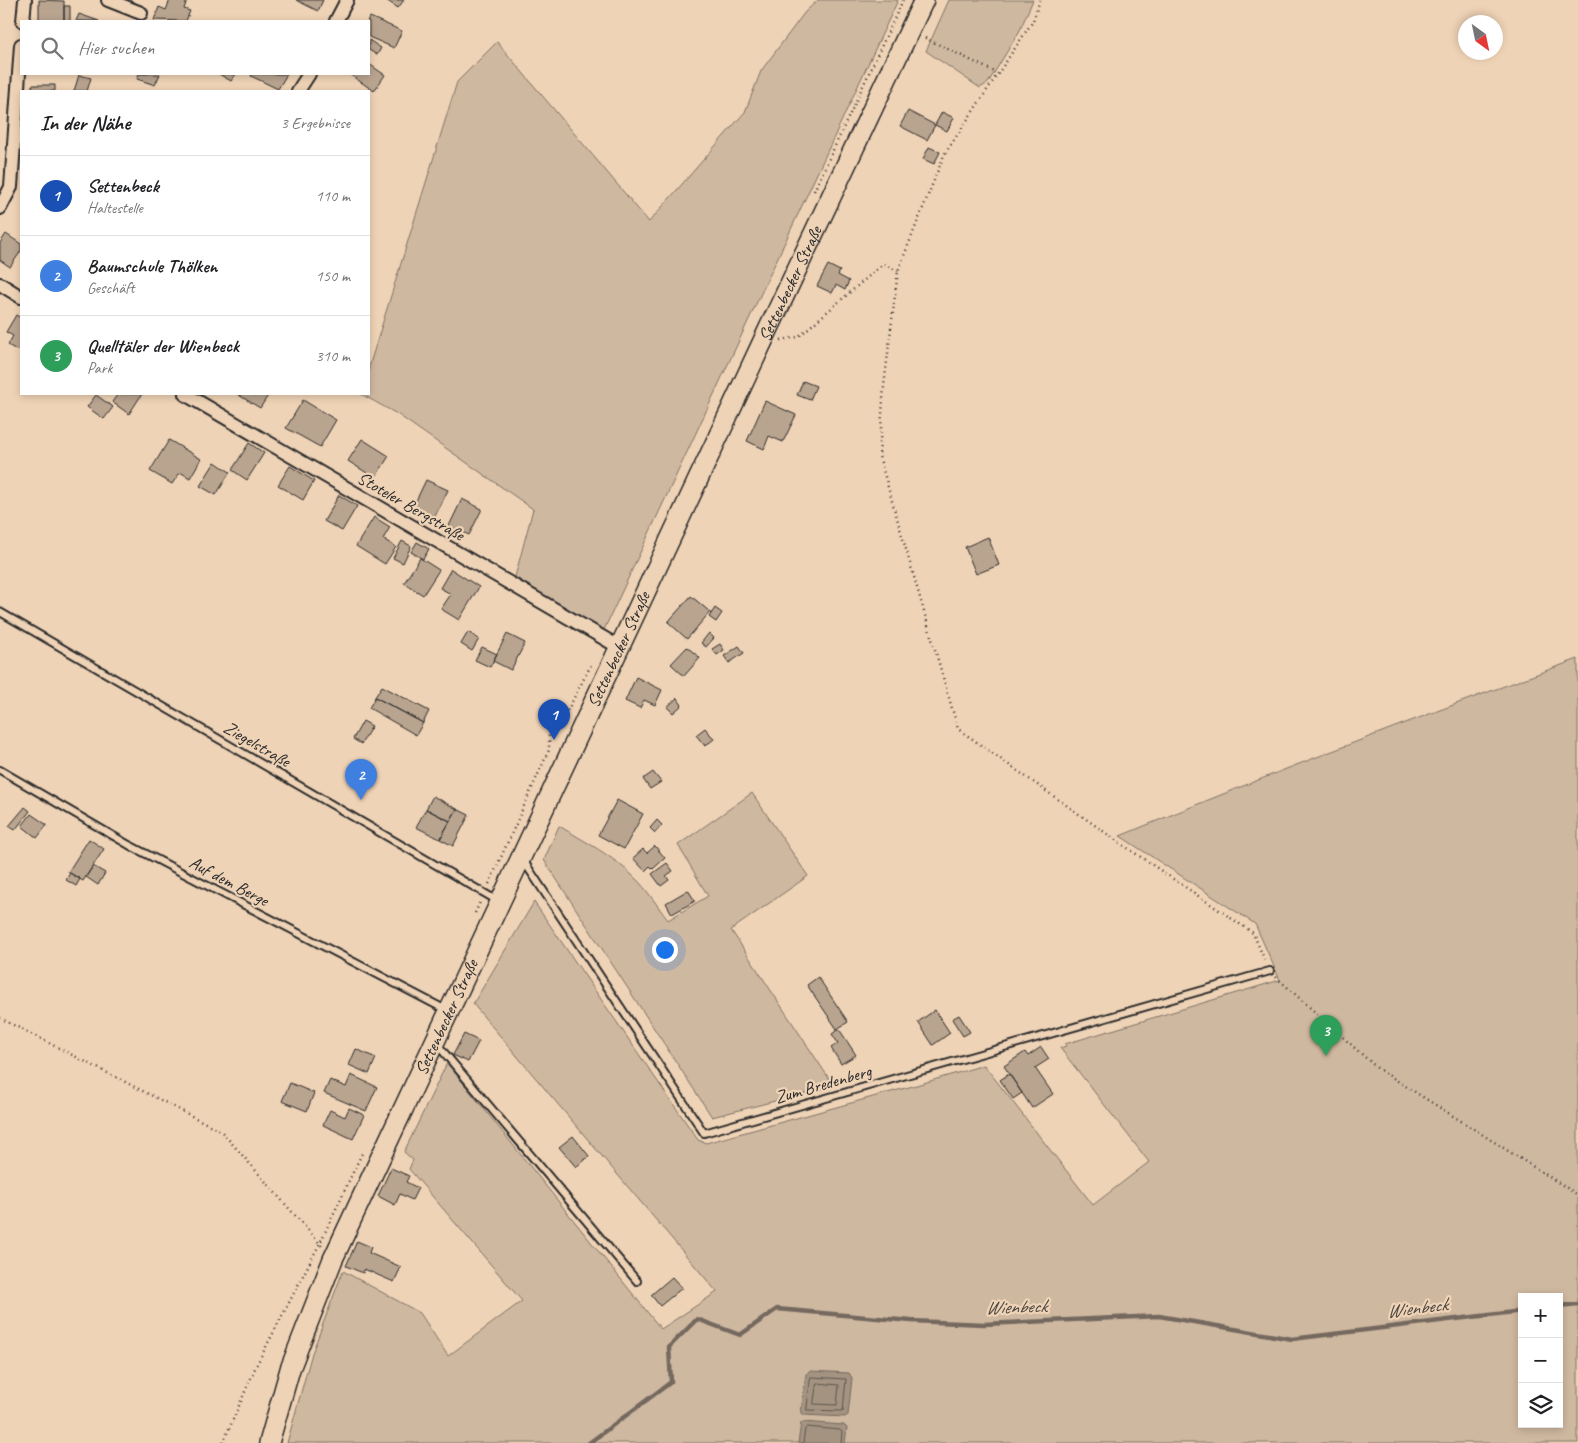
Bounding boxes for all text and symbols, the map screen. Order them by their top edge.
north arrow [1458,15,1503,60]
search box [20,20,370,75]
icon: search [38,34,66,62]
text: Hier suchen [78,36,154,60]
text: In der Nähe [40,110,130,136]
text: 3 Ergebnisse [281,113,350,133]
text: Settenbeck [87,174,159,198]
text: 1 [52,186,60,206]
text: 110 m [316,186,350,206]
text: Haltestelle [87,198,143,218]
street label: Settenbecker Straße [753,222,827,345]
text: Baumschule Thölken [87,254,217,278]
text: 2 [52,266,60,286]
text: 150 m [316,266,350,286]
text: Geschäft [87,278,135,298]
text: Quelltäler der Wienbeck [87,334,239,358]
text: 3 [52,346,60,366]
text: 310 m [316,346,350,366]
text: Park [87,358,112,378]
street label: Stoteler Bergstraße [354,467,469,546]
street label: Settenbecker Straße [582,587,655,711]
pin: 1 [538,699,570,740]
street label: Ziegelstraße [220,716,295,772]
pin: 2 [345,759,377,800]
street label: Auf dem Berge [186,851,273,912]
your location [652,937,678,963]
street label: Settenbecker Straße [410,955,483,1078]
pin: 3 [1310,1015,1342,1056]
street label: Zum Bredenberg [772,1059,875,1108]
water label: Wienbeck [1385,1292,1452,1324]
map controls [1518,1293,1563,1428]
button: + [1518,1293,1563,1338]
water label: Wienbeck [985,1294,1050,1320]
button: − [1518,1338,1563,1383]
button: layers [1518,1383,1563,1428]

